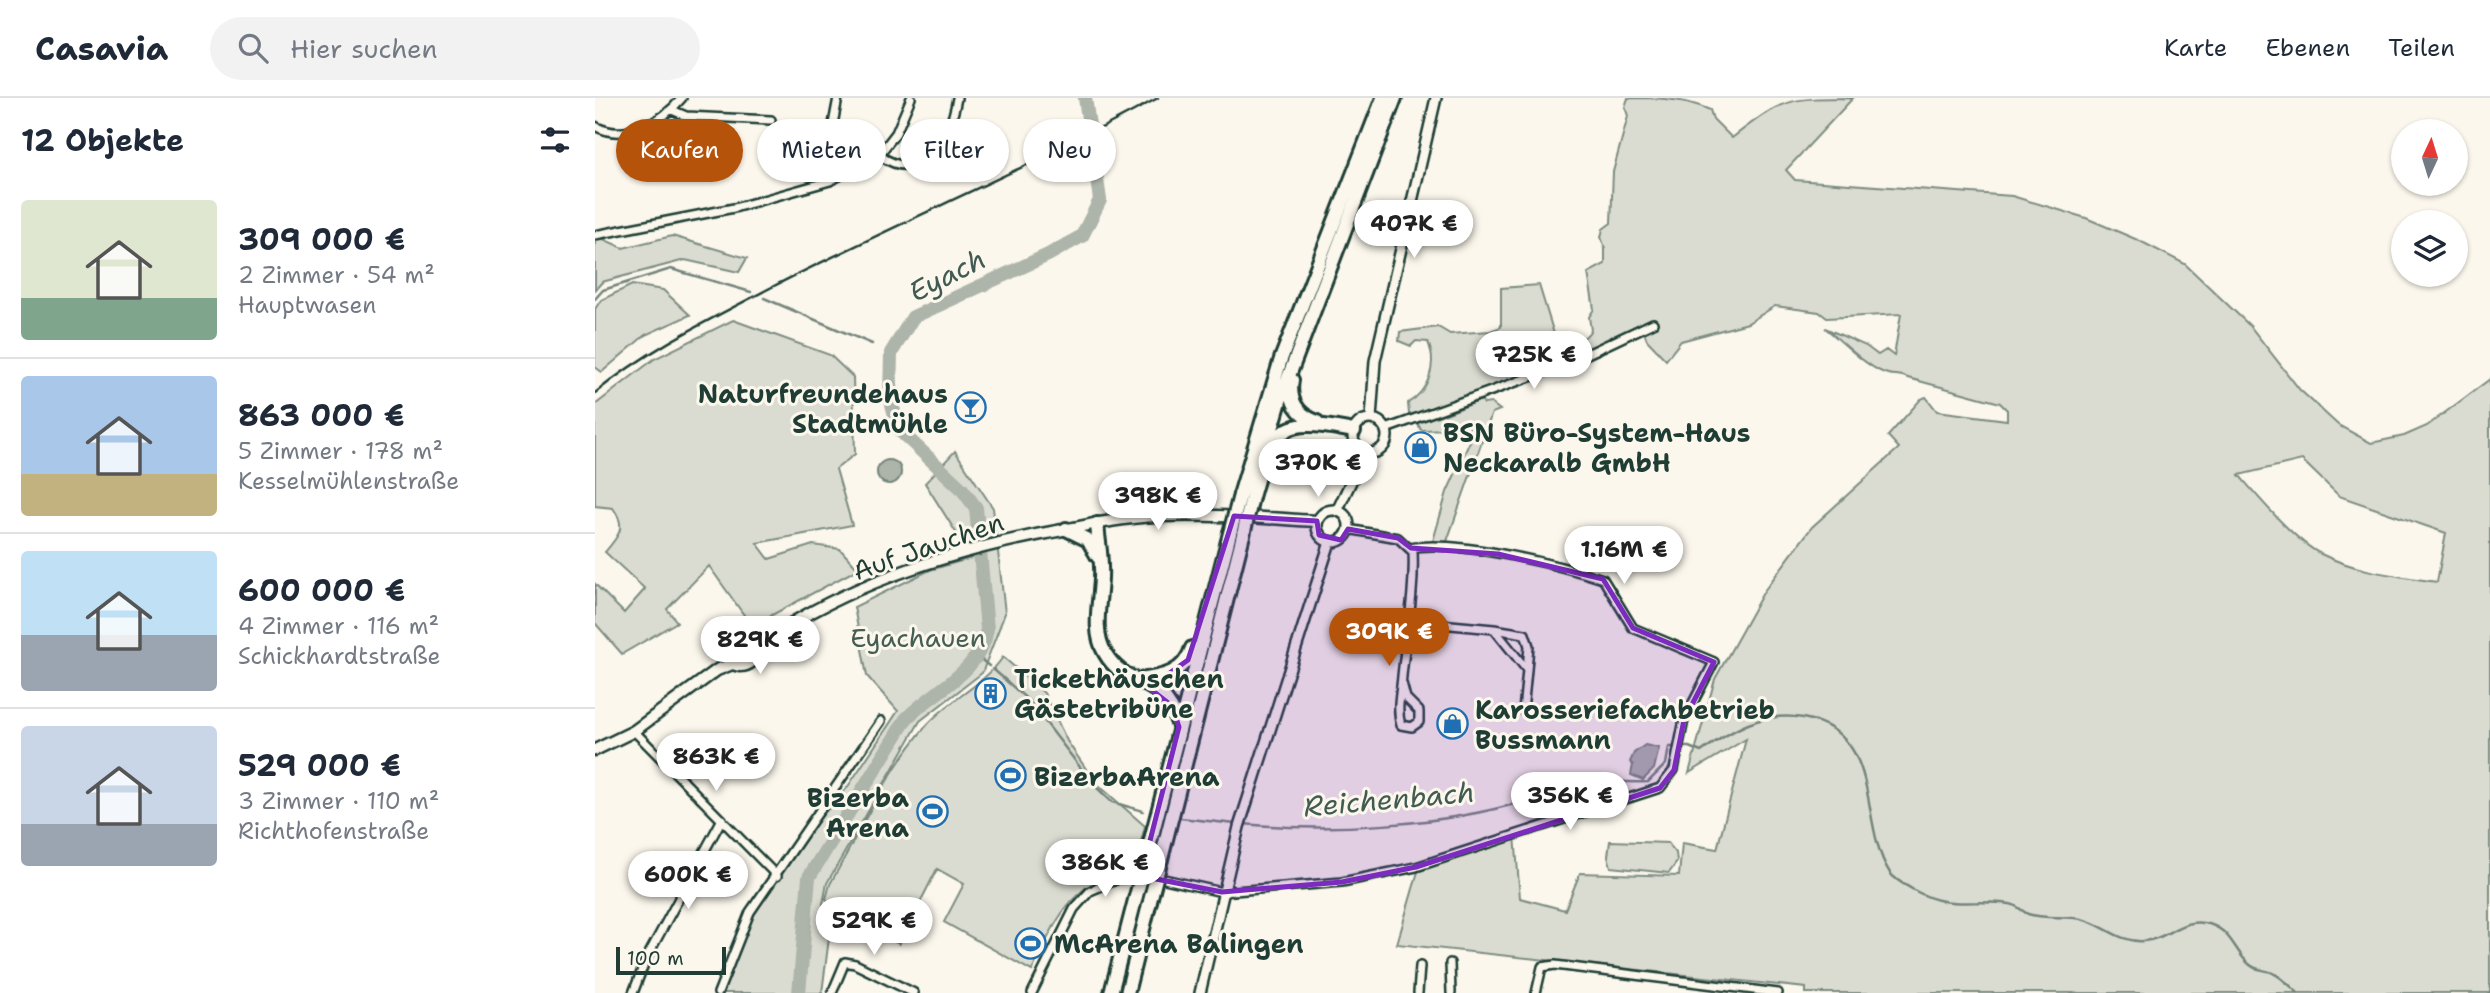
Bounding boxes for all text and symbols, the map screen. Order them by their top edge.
search box [210,17,700,80]
text: Casavia [35,26,168,71]
icon: search [234,29,272,67]
text: Hier suchen [290,31,437,66]
text: Karte [2164,32,2227,64]
text: Ebenen [2265,32,2350,64]
text: Teilen [2388,32,2455,64]
chip: Kaufen [616,119,743,182]
chip: Mieten [757,119,886,182]
chip: Filter [900,119,1009,182]
chip: Neu [1023,119,1116,182]
north arrow [2391,119,2467,196]
map controls [2391,119,2468,287]
text: 12 Objekte [21,120,184,161]
icon: filters [536,121,574,159]
pin: 407K € [1357,200,1471,260]
text: 407K € [1370,208,1458,238]
button: layers [2391,210,2468,287]
text: 309 000 € [238,219,405,260]
icon: home [77,228,161,312]
water label: Eyach [902,240,992,310]
text: 2 Zimmer · 54 m² [238,260,435,290]
text: Hauptwasen [238,290,376,320]
pin: 725K € [1477,331,1591,391]
text: 725K € [1492,339,1576,369]
place label: Naturfreundehaus Stadtmühle [698,376,948,441]
bar icon: Naturfreundehaus Stadtmühle [954,391,988,425]
text: 863 000 € [238,395,405,436]
icon: home [77,404,161,488]
place label: BSN Büro-System-Haus Neckaralb GmbH [1443,415,1751,480]
shop icon: BSN Büro-System-Haus Neckaralb GmbH [1403,430,1437,464]
text: 5 Zimmer · 178 m² [238,436,443,466]
pin: 370K € [1261,440,1375,499]
text: 370K € [1275,447,1361,477]
text: Kesselmühlenstraße [238,466,459,496]
pin: 398K € [1101,472,1215,532]
text: 398K € [1114,480,1202,510]
street label: Auf Jauchen [848,504,1008,588]
pin: 1.16M € [1559,526,1689,586]
text: 1.16M € [1580,534,1668,564]
text: 600 000 € [238,570,405,611]
icon: home [77,579,161,663]
pin: 309K € [1332,608,1446,668]
text: 4 Zimmer · 116 m² [238,611,439,641]
pin: 829K € [703,616,817,676]
text: 309K € [1345,616,1433,646]
park label: Eyachauen [850,620,986,655]
text: 829K € [717,624,803,654]
text: Schickhardtstraße [238,641,441,671]
place label: Tickethäuschen Gästetribüne [1014,661,1224,726]
building icon: Tickethäuschen Gästetribüne [974,676,1008,710]
place label: Karosseriefachbetrieb Bussmann [1475,692,1775,757]
shop icon: Karosseriefachbetrieb Bussmann [1435,707,1469,741]
pin: 863K € [659,734,773,793]
text: 863K € [672,741,760,771]
text: 529 000 € [238,745,401,786]
icon: home [77,754,161,838]
sports icon: BizerbaArena [994,759,1028,793]
place label: BizerbaArena [1034,759,1220,794]
pin: 356K € [1513,772,1627,832]
water label: Reichenbach [1302,773,1476,825]
place label: Bizerba Arena [807,780,909,845]
text: 356K € [1527,780,1613,810]
text: 3 Zimmer · 110 m² [238,786,439,816]
sports icon: Bizerba Arena [915,795,949,829]
text: Richthofenstraße [238,816,429,846]
pin: 386K € [1048,840,1162,899]
text: 386K € [1061,847,1149,877]
pin: 600K € [631,852,745,911]
text: 600K € [644,859,732,889]
pin: 529K € [817,898,931,957]
text: 529K € [832,905,916,935]
sports icon: McArena Balingen [1014,926,1048,960]
place label: McArena Balingen [1054,926,1304,961]
scale bar [616,944,726,976]
text: 100 m [627,946,684,971]

